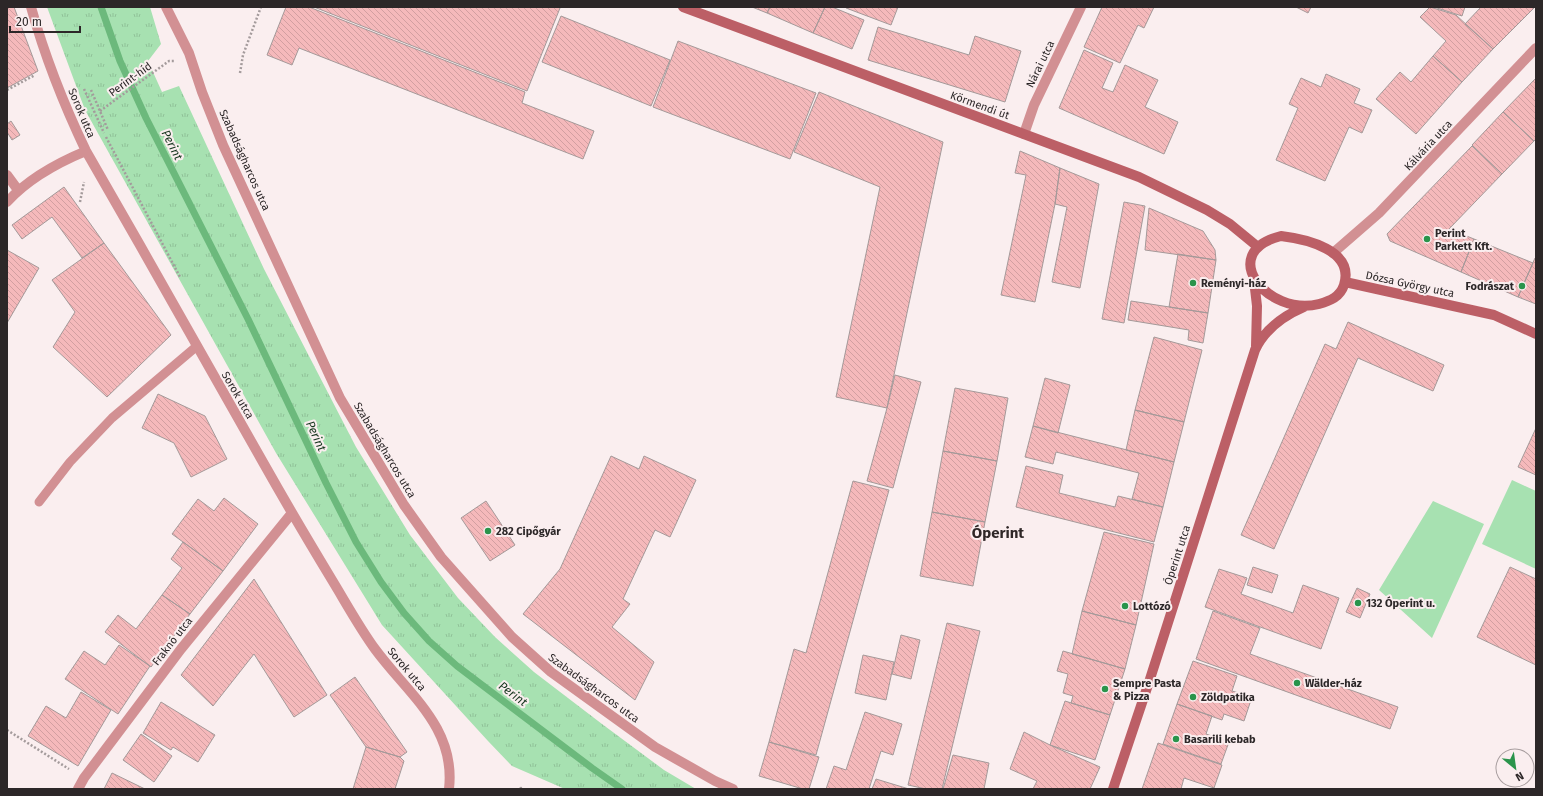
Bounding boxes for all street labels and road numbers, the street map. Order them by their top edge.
street label: Nárai utca [1023,39,1057,90]
street label: Perint-híd [106,59,154,99]
street label: Sorok utca [65,86,98,140]
street label: Körmendi út [949,89,1011,122]
street label: Szabadságharcos utca [216,108,273,213]
street label: Kálvária utca [1402,117,1455,173]
street label: Dózsa György utca [1364,269,1455,300]
street label: Sorok utca [219,369,256,421]
street label: Szabadságharcos utca [351,400,418,500]
street label: Óperint utca [1161,523,1193,587]
street label: Fraknó utca [150,615,195,668]
street label: Sorok utca [385,645,429,694]
street label: Szabadságharcos utca [546,651,642,726]

